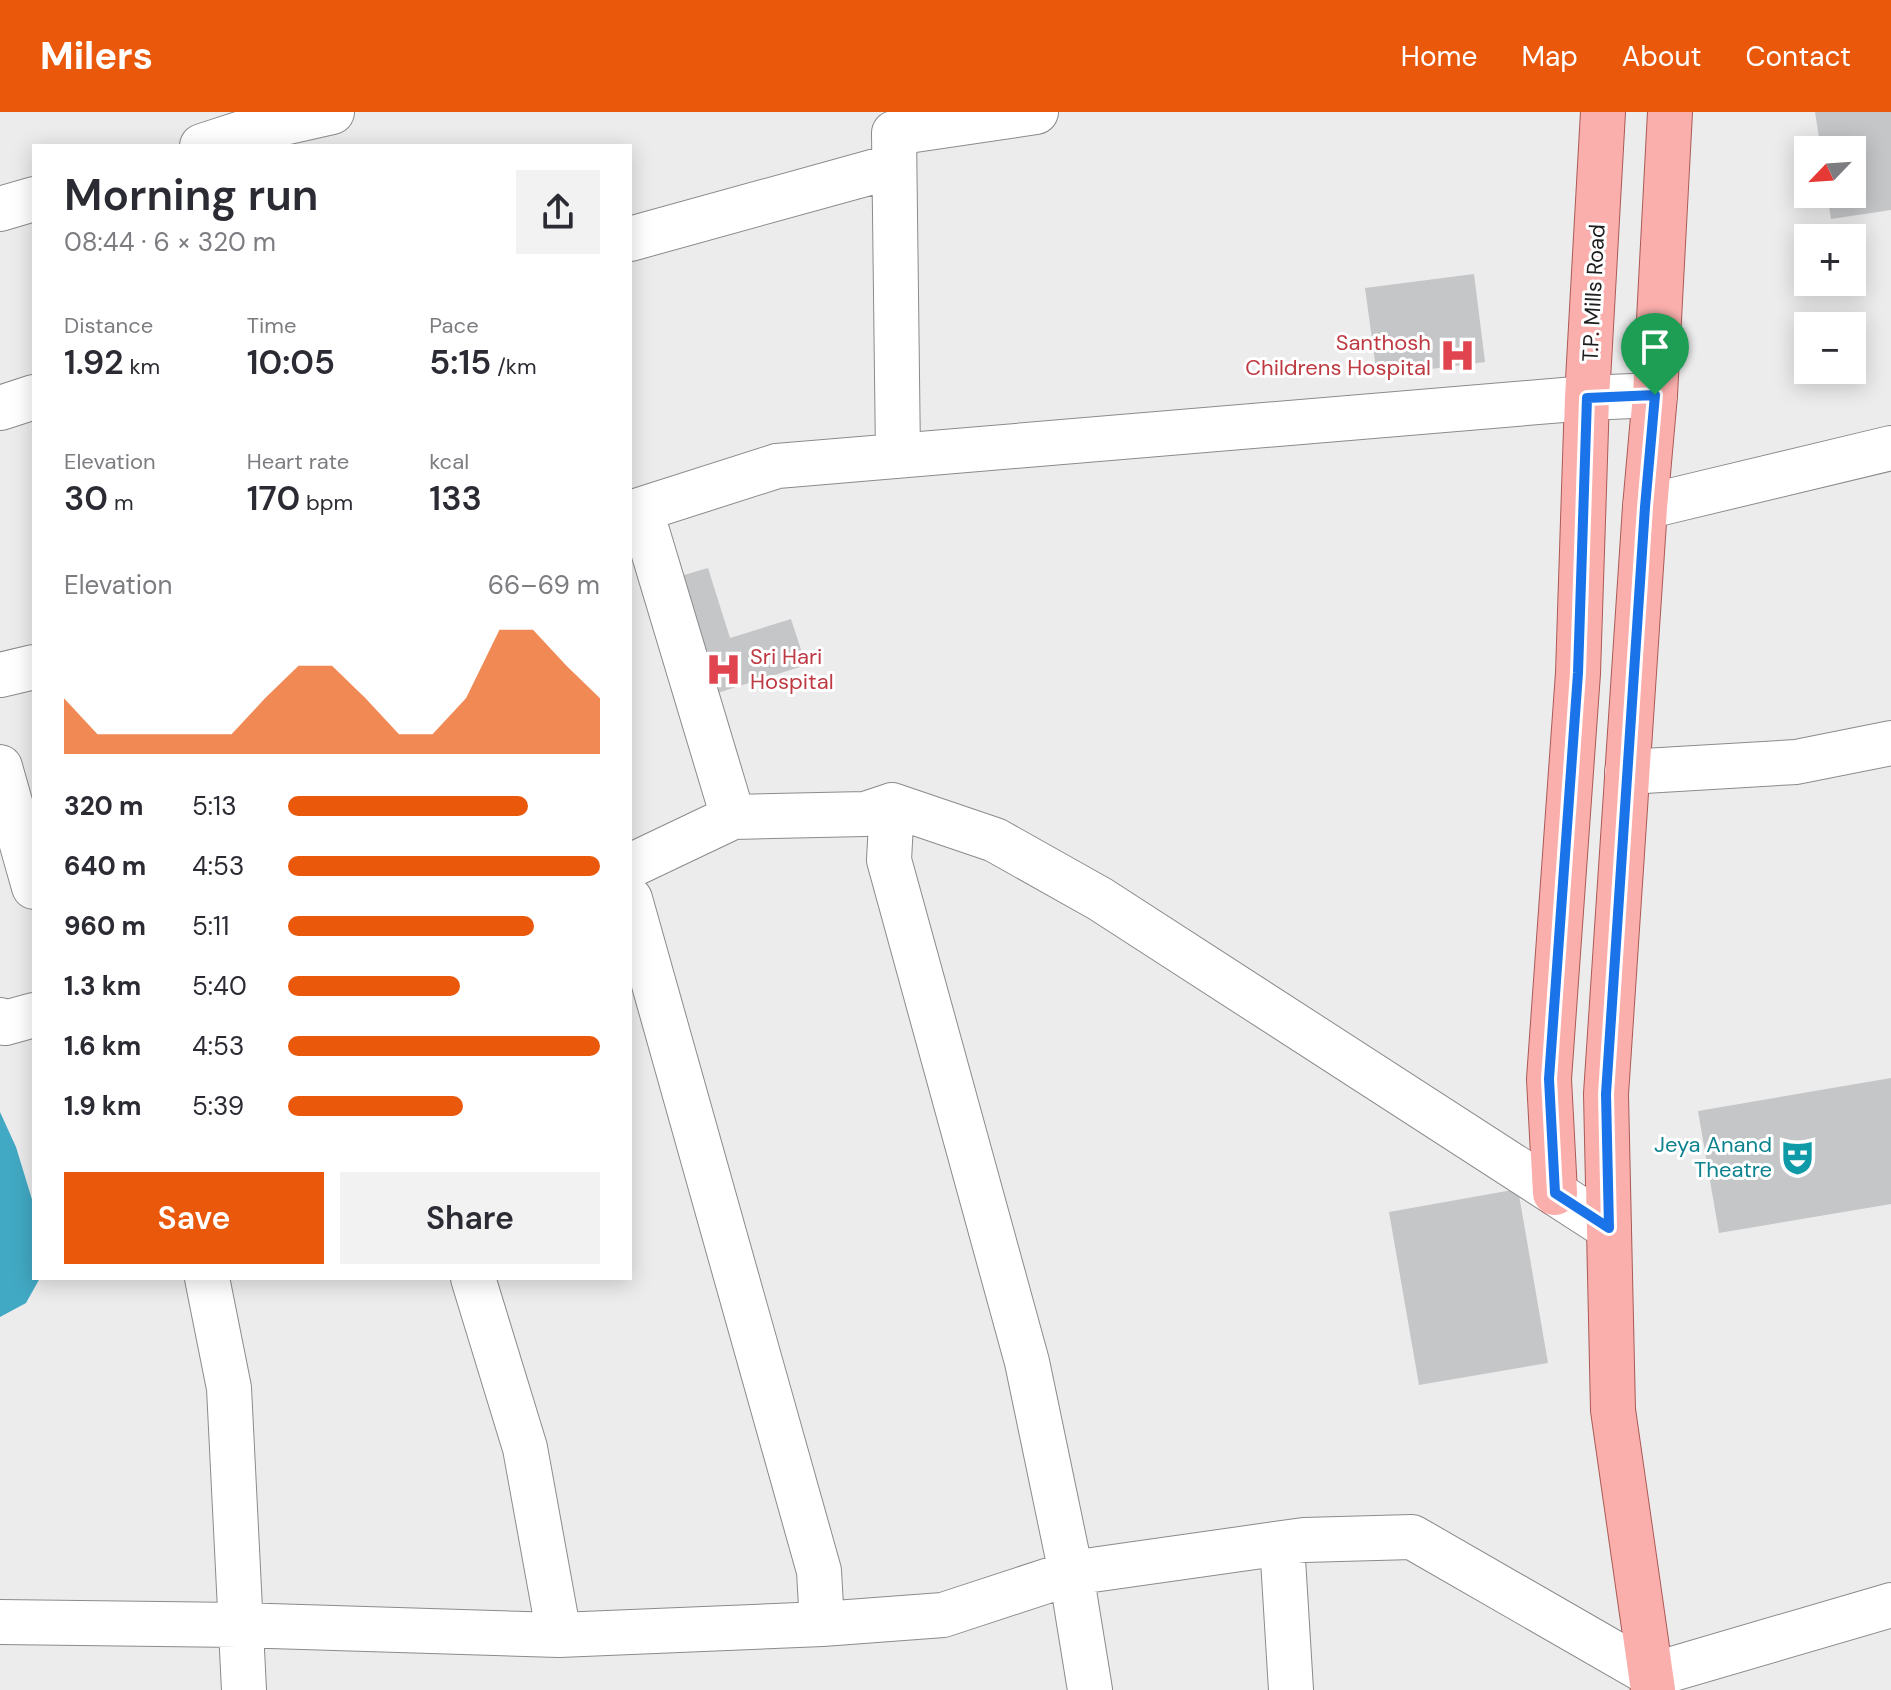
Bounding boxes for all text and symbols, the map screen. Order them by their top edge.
text: Milers [40,31,153,81]
text: Home [1401,38,1477,75]
text: Map [1521,38,1578,75]
text: About [1622,38,1701,75]
text: Contact [1745,38,1851,75]
north arrow [1794,136,1866,208]
map controls [1794,136,1866,384]
text: Morning run [64,166,318,224]
button: share [516,170,600,254]
street label: T.P. Mills Road [1575,223,1612,363]
button: + [1794,224,1866,296]
text: 08:44 · 6 × 320 m [64,225,276,259]
text: Distance [64,311,153,340]
text: Time [247,311,296,340]
text: Pace [429,311,479,340]
button: − [1794,312,1866,384]
pin [1621,313,1689,395]
icon: arrive [1633,325,1677,369]
place label: Santhosh Childrens Hospital [1245,328,1431,382]
hospital icon: Santhosh Childrens Hospital [1438,336,1476,374]
text: 1.92 [64,340,124,385]
text: 10:05 [247,340,335,385]
text: 5:15 [429,340,491,385]
text: km [124,352,160,381]
text: /km [491,352,536,381]
text: Elevation [64,447,156,476]
text: Heart rate [247,447,349,476]
text: kcal [429,447,469,476]
text: 30 [64,476,108,521]
text: 170 [247,476,300,521]
text: 133 [429,476,482,521]
text: m [108,488,134,517]
text: bpm [300,488,353,517]
text: Elevation [64,568,172,602]
text: 66–69 m [488,568,600,602]
place label: Sri Hari Hospital [750,642,834,696]
hospital icon: Sri Hari Hospital [705,650,743,688]
text: 320 m [64,789,143,823]
text: 5:13 [192,789,237,823]
text: 640 m [64,849,146,883]
text: 4:53 [192,849,244,883]
text: 960 m [64,909,146,943]
text: 5:11 [192,909,229,943]
text: 1.3 km [64,969,141,1003]
text: 5:40 [192,969,247,1003]
text: 1.6 km [64,1029,141,1063]
text: 4:53 [192,1029,244,1063]
text: 1.9 km [64,1089,141,1123]
text: 5:39 [192,1089,244,1123]
place label: Jeya Anand Theatre [1654,1130,1772,1184]
theatre icon: Jeya Anand Theatre [1779,1138,1817,1176]
button: Save [64,1172,324,1264]
button: Share [340,1172,600,1264]

